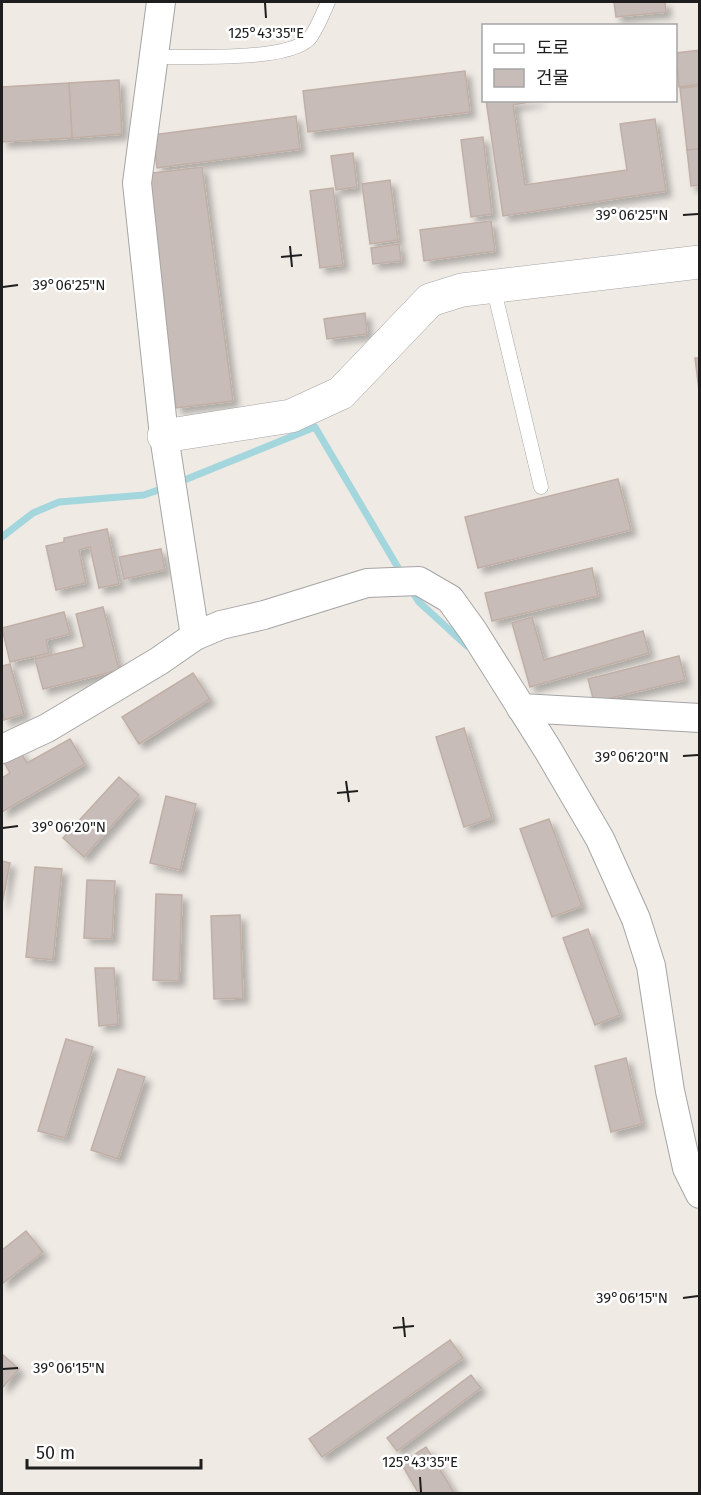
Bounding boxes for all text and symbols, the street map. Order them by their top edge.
text: 125°43'35"E [228,24,304,42]
legend [482,24,677,102]
text: 도로 [536,37,569,59]
text: 건물 [536,67,569,89]
text: 39°06'25"N [595,206,669,224]
text: 39°06'25"N [32,276,106,294]
text: 39°06'20"N [595,748,669,766]
text: 39°06'20"N [32,818,106,836]
text: 39°06'15"N [596,1289,668,1307]
text: 39°06'15"N [33,1359,105,1377]
scale bar [27,1432,201,1470]
text: 50 m [36,1442,75,1464]
text: 125°43'35"E [382,1453,458,1471]

